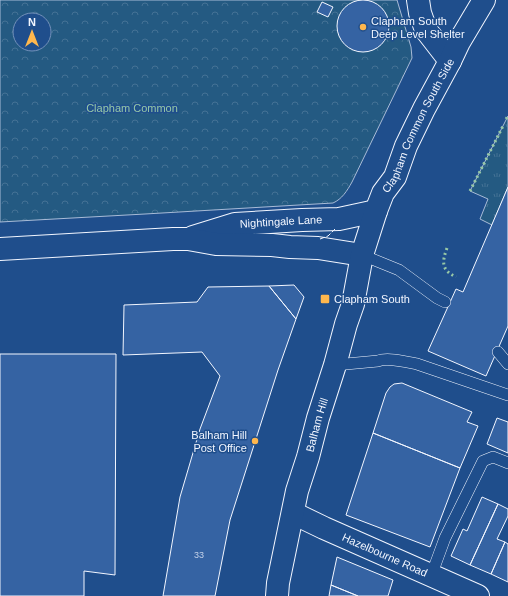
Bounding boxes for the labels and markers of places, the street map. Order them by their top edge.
place label: Clapham South Deep Level Shelter [371,15,465,40]
marker: Clapham South Deep Level Shelter [358,22,368,32]
marker: Clapham South [319,293,331,305]
place label: Clapham South [334,293,410,305]
place label: Balham Hill Post Office [191,429,247,454]
marker: Balham Hill Post Office [250,436,260,446]

